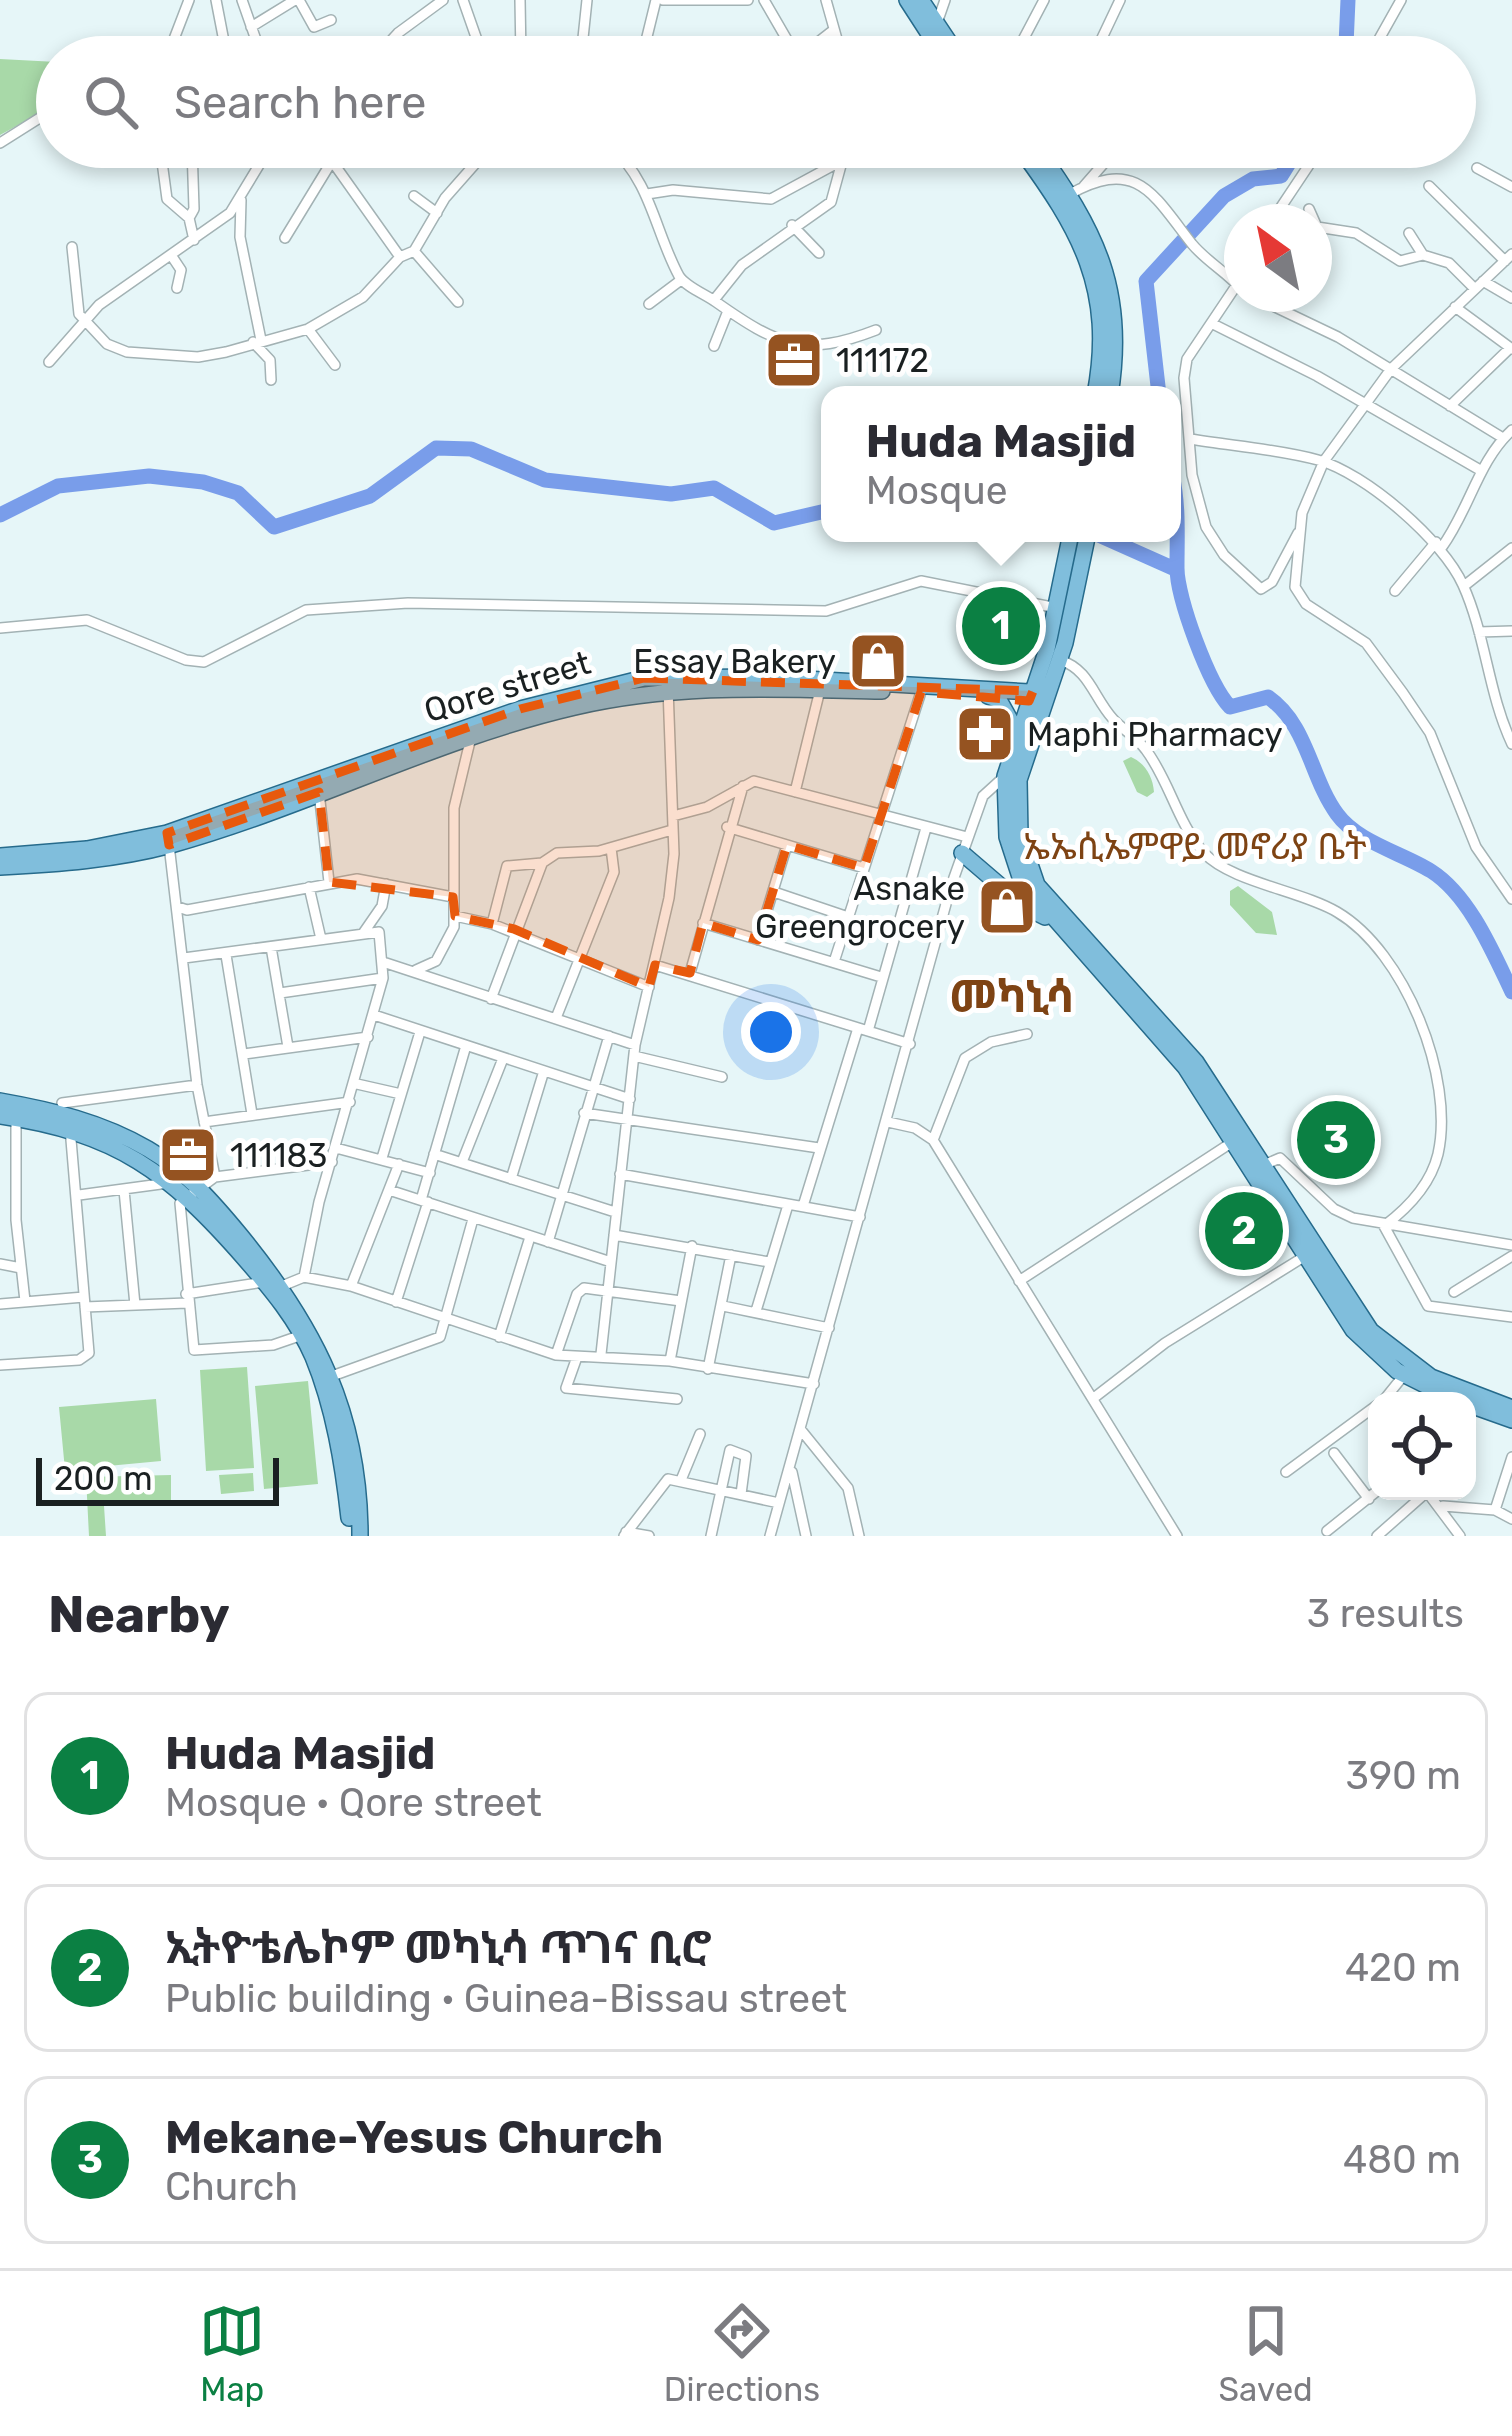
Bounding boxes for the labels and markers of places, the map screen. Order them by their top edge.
office icon: 111172 [763,329,825,391]
place label: 111172 [836,341,929,380]
pin: 1 [962,581,1040,671]
shop icon: Essay Bakery [847,630,909,692]
place label: Essay Bakery [633,642,836,681]
pharmacy icon: Maphi Pharmacy [954,703,1016,765]
place label: Maphi Pharmacy [1027,715,1283,754]
place label: Asnake Greengrocery [755,869,965,946]
shop icon: Asnake Greengrocery [976,876,1038,938]
pin: 3 [1297,1095,1375,1185]
office icon: 111183 [157,1124,219,1186]
place label: 111183 [230,1136,327,1175]
pin: 2 [1205,1186,1283,1276]

